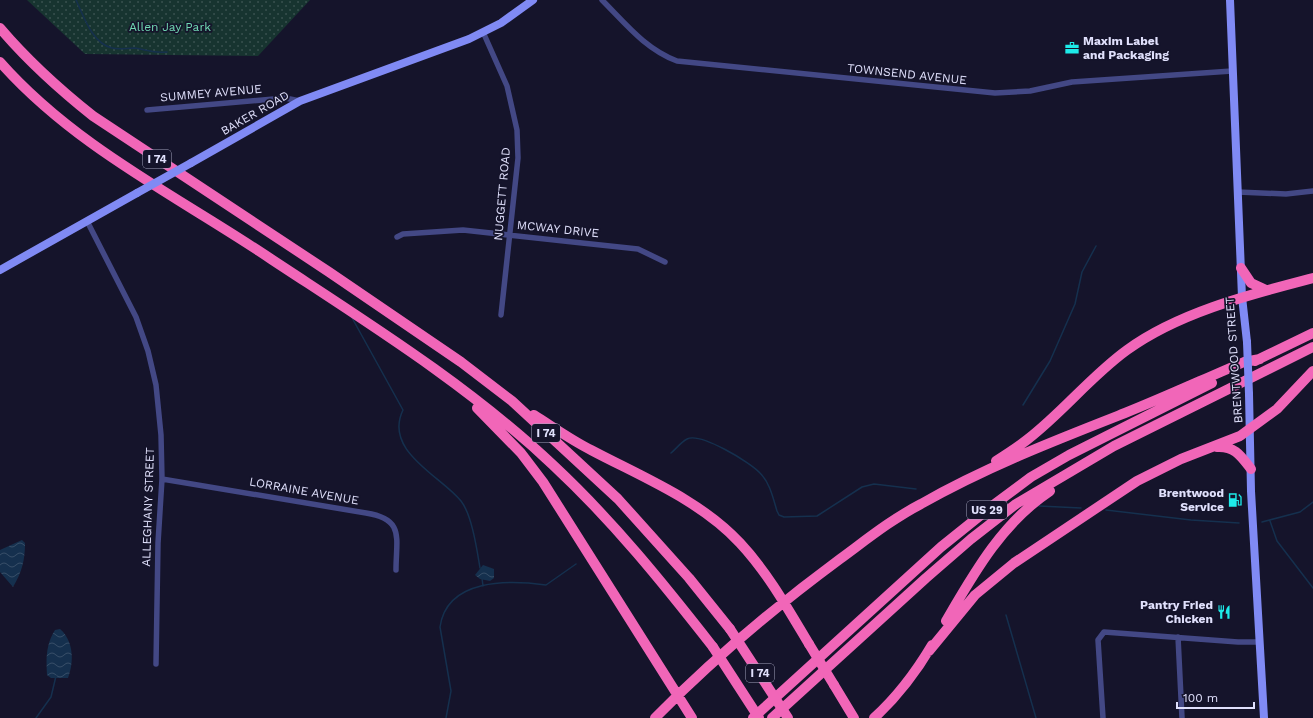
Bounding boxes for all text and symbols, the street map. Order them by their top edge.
park label: Allen Jay Park [129,20,211,34]
place label: Maxim Label and Packaging [1083,34,1169,62]
office icon: Maxim Label and Packaging [1064,40,1080,56]
street label: TOWNSEND AVENUE [846,61,968,87]
street label: SUMMEY AVENUE [160,82,263,104]
street label: BAKER ROAD [218,88,292,138]
street label: NUGGETT ROAD [491,147,513,241]
road number: I 74 [143,150,171,168]
street label: MCWAY DRIVE [516,218,600,240]
street label: BRENTWOOD STREET [1223,296,1245,424]
road number: I 74 [532,424,560,442]
street label: ALLEGHANY STREET [139,447,157,567]
street label: LORRAINE AVENUE [248,474,360,508]
place label: Brentwood Service [1159,486,1224,514]
fuel station icon: Brentwood Service [1227,492,1243,508]
road number: US 29 [967,501,1007,519]
place label: Pantry Fried Chicken [1140,598,1213,626]
restaurant icon: Pantry Fried Chicken [1216,604,1232,620]
road number: I 74 [746,664,774,682]
scale bar [1177,684,1254,710]
text: 100 m [1183,691,1218,705]

